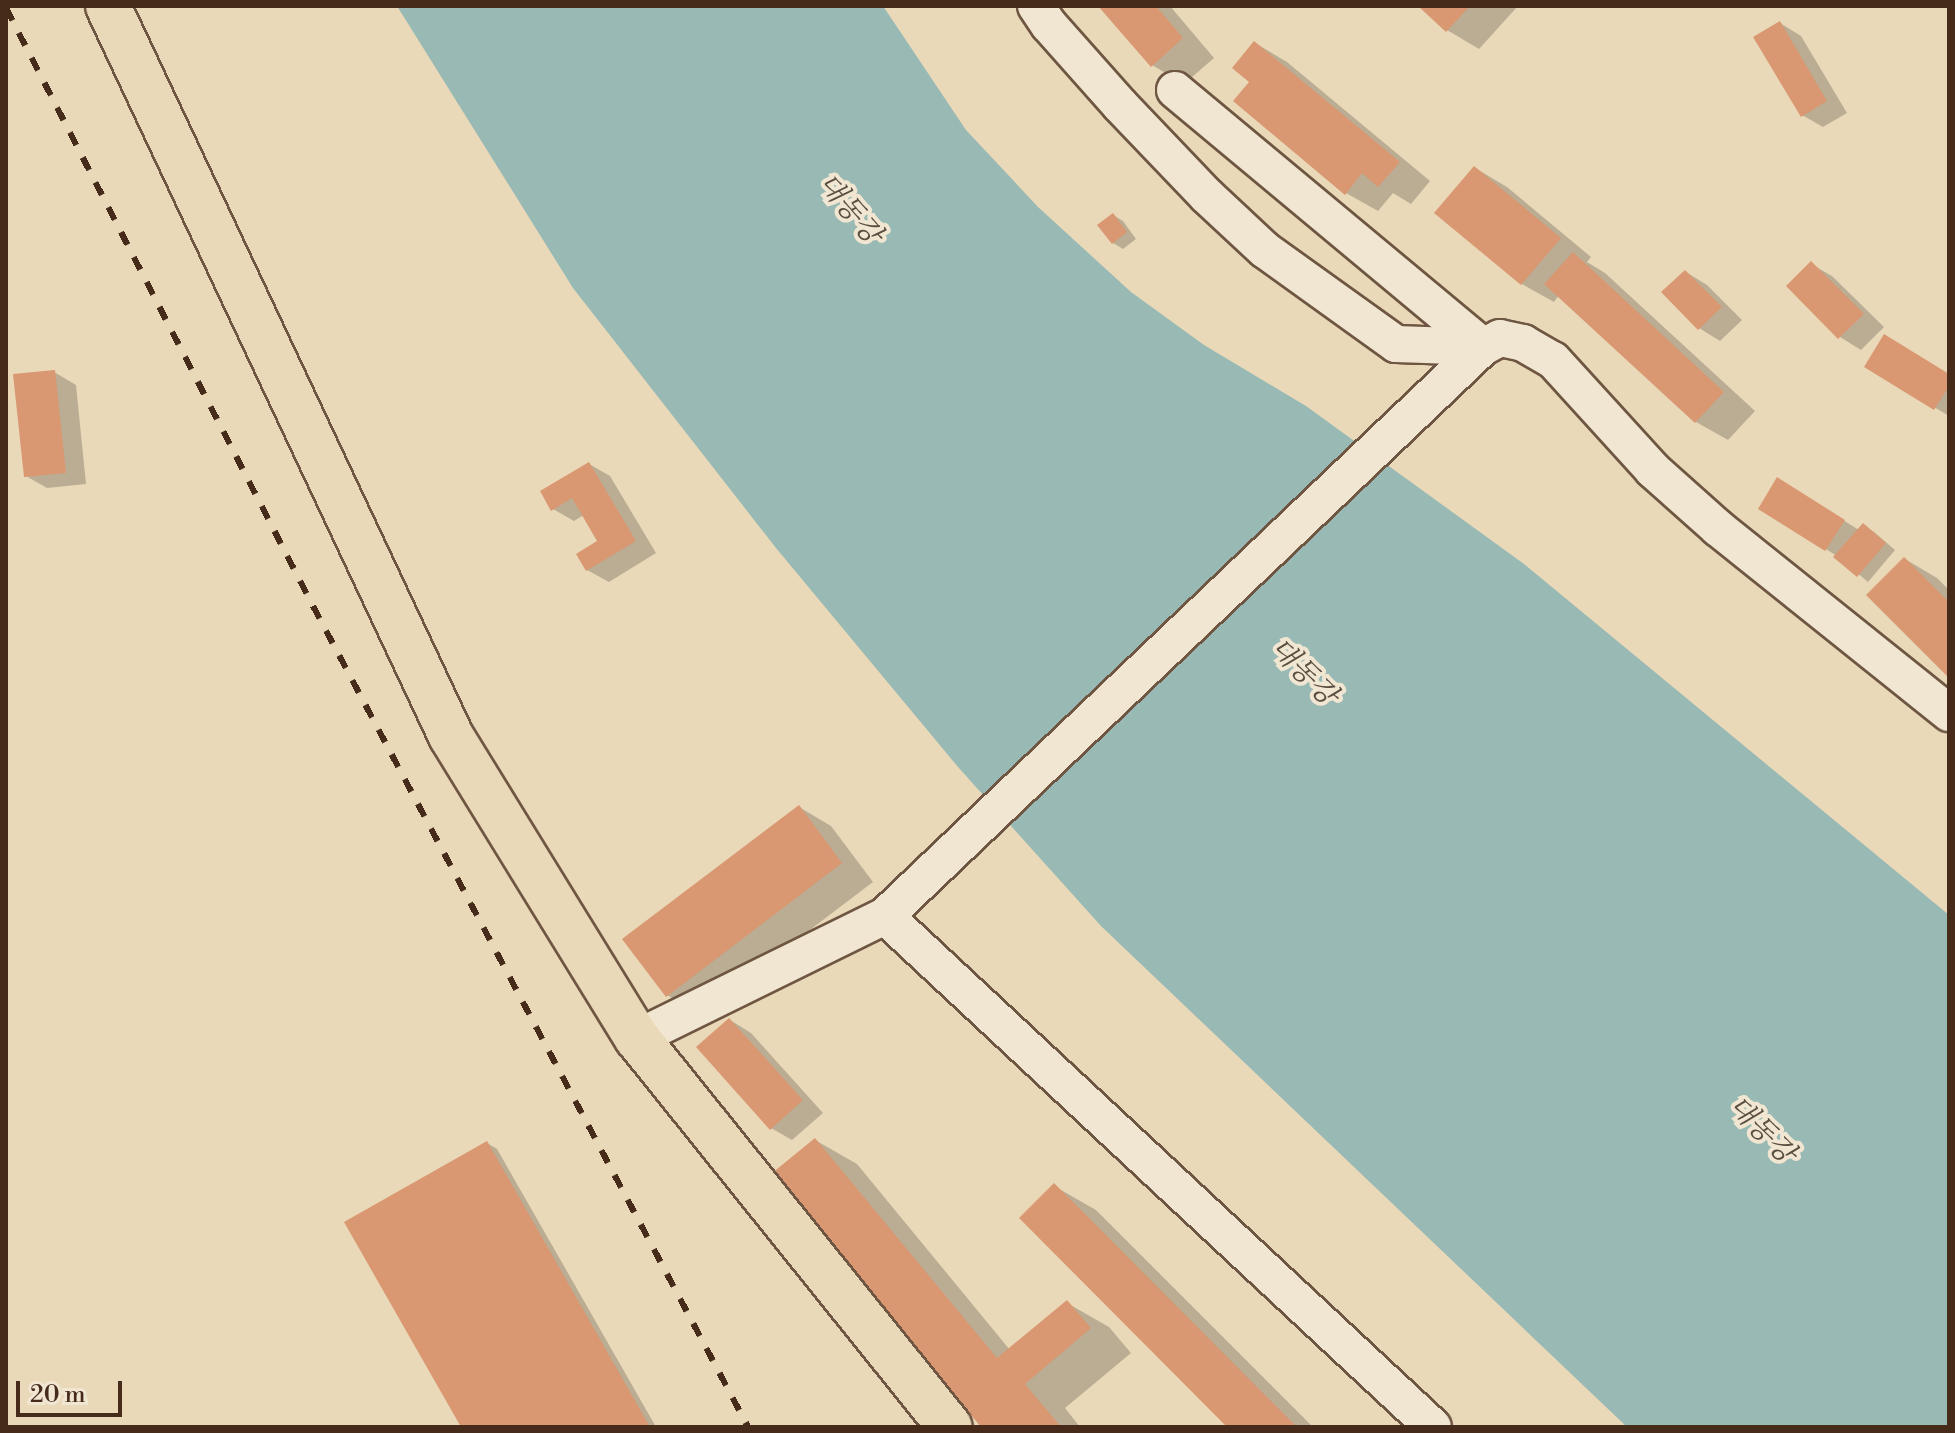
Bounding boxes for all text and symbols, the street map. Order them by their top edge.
water label: 대동강 [810,167,888,251]
water label: 대동강 [1262,631,1344,713]
water label: 대동강 [1720,1089,1802,1171]
scale bar [20,1365,126,1415]
text: 20 m [30,1380,86,1410]

